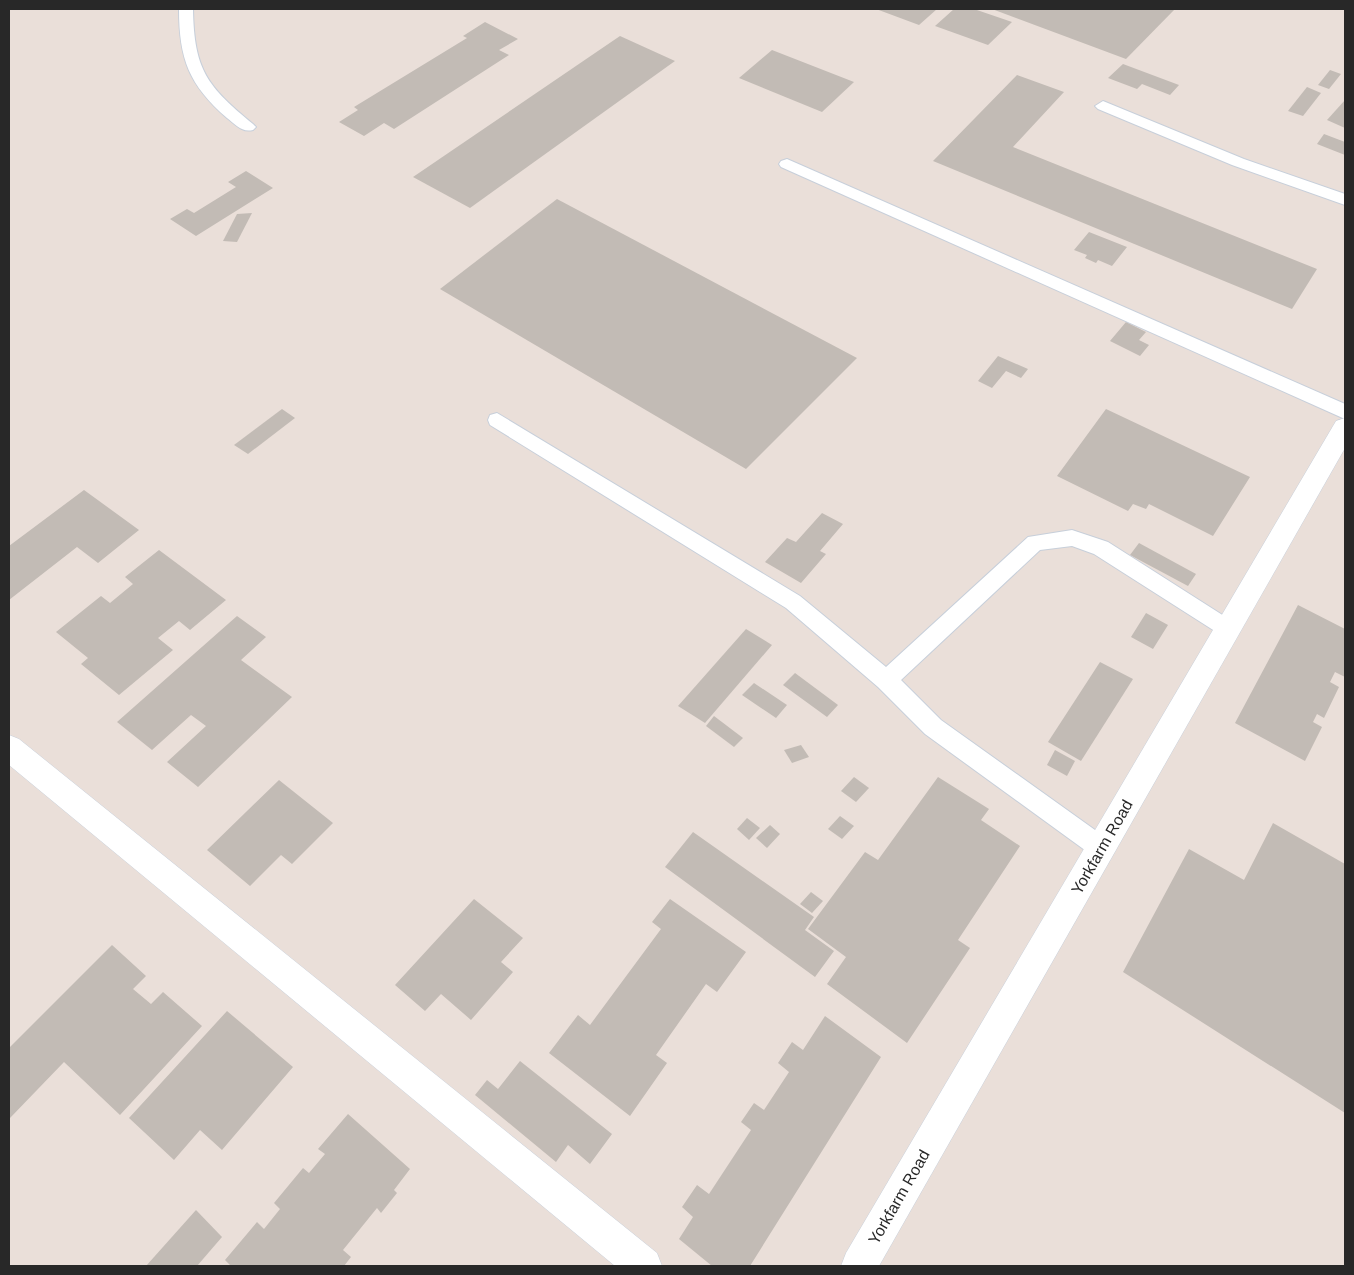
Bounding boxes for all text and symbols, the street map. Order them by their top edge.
street label: Yorkfarm Road [1068,797,1136,897]
street label: Yorkfarm Road [865,1147,933,1247]

